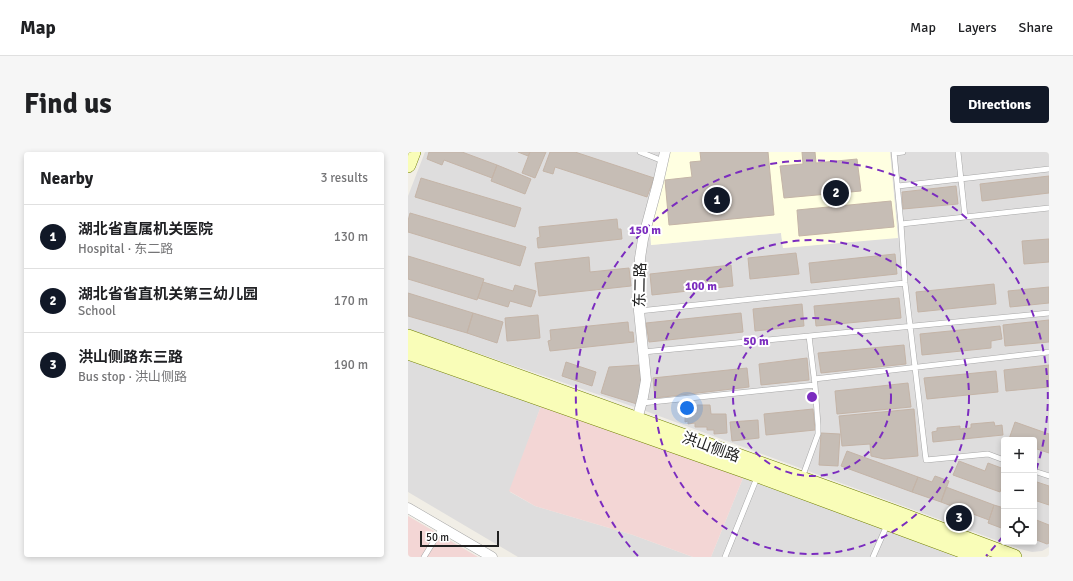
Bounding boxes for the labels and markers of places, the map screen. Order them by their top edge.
pin: 2 [823,178,849,208]
pin: 1 [704,185,730,215]
centre of rings [805,390,819,404]
pin: 3 [946,503,972,533]

